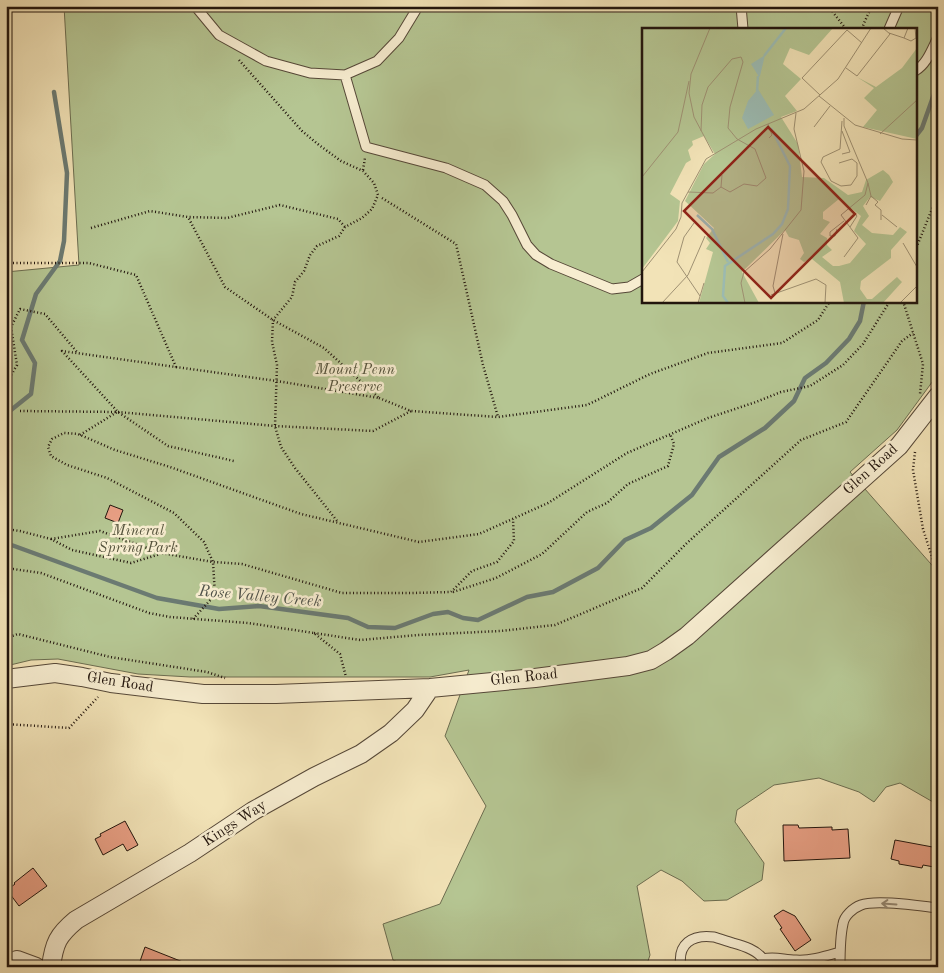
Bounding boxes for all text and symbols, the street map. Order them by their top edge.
inset map [642,28,916,302]
park label: Mount Penn Preserve [314,363,395,395]
street label: Glen Road [841,442,901,498]
park label: Mineral Spring Park [98,524,178,556]
water label: Rose Valley Creek [197,584,322,610]
street label: Glen Road [490,667,558,689]
street label: Glen Road [85,670,155,696]
street label: Kings Way [201,798,269,850]
one-way arrow [881,899,897,908]

